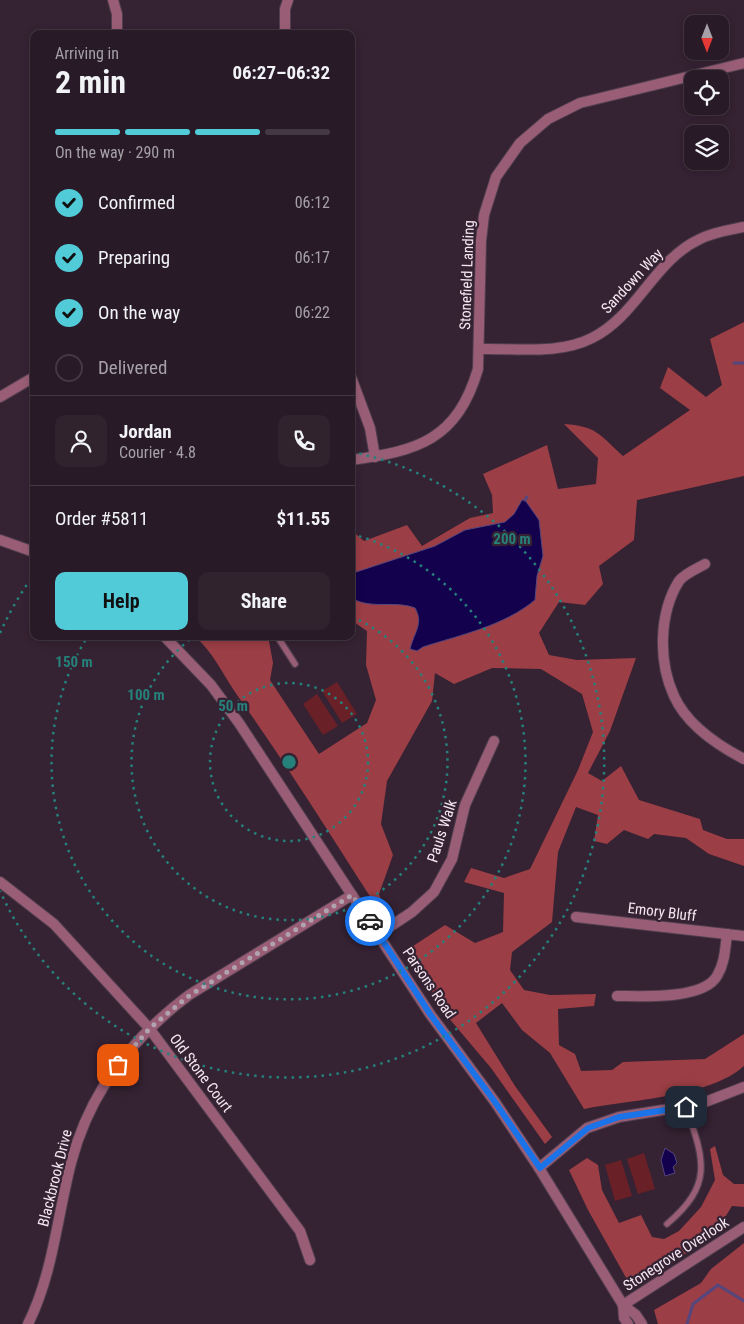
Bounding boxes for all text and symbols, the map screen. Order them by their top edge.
north arrow [684,15,729,60]
map controls [684,15,729,170]
text: Arriving in [55,44,119,63]
text: 06:27–06:32 [232,61,330,84]
text: 2 min [55,63,126,101]
button: locate [684,70,729,115]
button: layers [684,125,729,170]
text: On the way · 290 m [55,143,175,162]
icon: check [55,189,83,217]
text: Confirmed [98,191,175,214]
text: 06:12 [295,193,330,212]
street label: Stonefield Landing [456,220,478,330]
icon: check [55,244,83,272]
street label: Sandown Way [597,245,667,317]
text: Preparing [98,246,170,269]
text: 06:17 [295,248,330,267]
icon: check [55,299,83,327]
text: On the way [98,301,180,324]
text: 06:22 [295,303,330,322]
text: Delivered [98,356,167,379]
button: person [55,415,107,467]
button: phone [278,415,330,467]
text: Jordan [119,420,172,443]
text: Courier · 4.8 [119,443,196,462]
text: Order #5811 [55,507,148,530]
text: $11.55 [276,507,330,530]
text: 200 m [493,530,531,548]
button: Help [55,572,188,630]
button: Share [198,572,330,630]
text: 150 m [55,653,93,671]
text: 100 m [127,686,165,704]
text: 50 m [218,697,248,715]
centre of rings [280,753,298,771]
street label: Pauls Walk [423,797,461,865]
courier [345,896,395,946]
street label: Emory Bluff [627,899,698,925]
icon: car [356,907,384,935]
street label: Parsons Road [399,944,459,1022]
street label: Old Stone Court [166,1030,236,1116]
pin [97,1044,139,1086]
icon: bag [104,1051,132,1079]
pin [665,1086,707,1128]
icon: home [672,1093,700,1121]
street label: Blackbrook Drive [34,1128,76,1228]
street label: Stonegrove Overlook [620,1213,732,1295]

